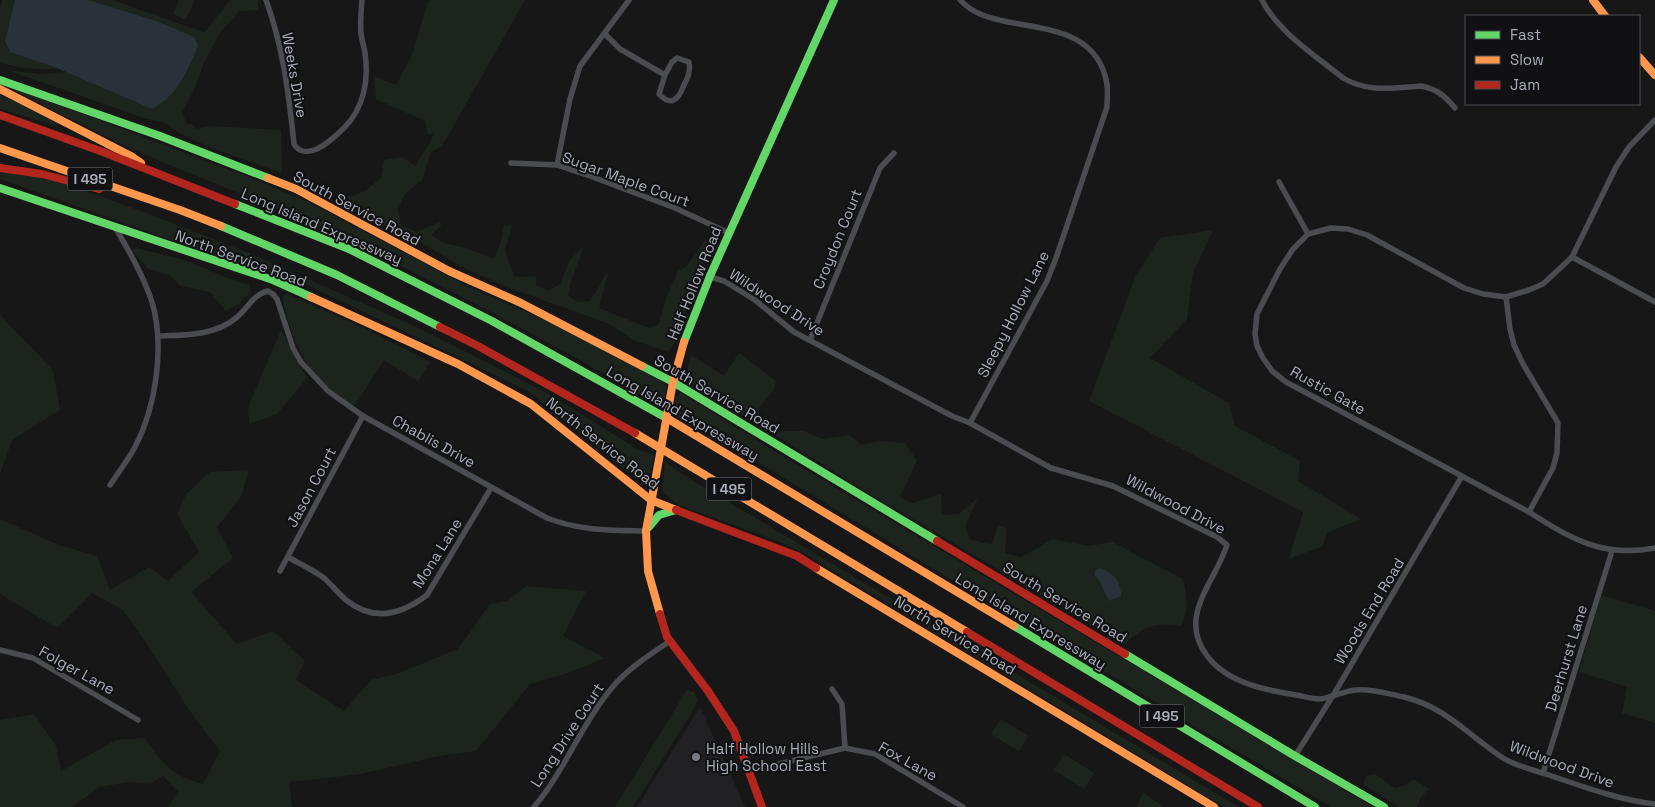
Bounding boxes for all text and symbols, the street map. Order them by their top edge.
legend [1465,15,1640,105]
text: Fast [1510,25,1541,44]
street label: Weeks Drive [278,31,312,119]
text: Slow [1510,50,1544,69]
text: Jam [1510,75,1540,94]
street label: Sugar Maple Court [560,147,693,211]
street label: South Service Road [290,166,424,250]
road number: I 495 [68,168,112,190]
street label: Long Island Expressway [239,183,405,269]
street label: Croydon Court [808,186,866,292]
street label: Half Hollow Road [663,223,725,343]
street label: North Service Road [173,225,309,291]
street label: Sleepy Hollow Lane [973,247,1053,381]
street label: Wildwood Drive [726,264,828,340]
street label: South Service Road [651,350,783,438]
street label: Long Island Expressway [603,361,763,465]
street label: Rustic Gate [1287,361,1369,419]
street label: North Service Road [542,393,664,493]
street label: Chablis Drive [389,410,479,472]
street label: Jason Court [282,444,340,530]
street label: Wildwood Drive [1123,470,1229,538]
road number: I 495 [706,478,752,500]
street label: Mona Lane [408,514,466,591]
street label: Woods End Road [1330,554,1408,668]
street label: South Service Road [999,557,1131,647]
street label: Long Island Expressway [952,568,1110,674]
street label: North Service Road [891,591,1019,679]
street label: Deerhurst Lane [1541,602,1591,714]
street label: Folger Lane [36,641,118,699]
street label: Long Drive Court [526,679,608,791]
road number: I 495 [1140,704,1184,728]
street label: Wildwood Drive [1507,736,1617,792]
street label: Fox Lane [875,737,941,785]
place label: Half Hollow Hills High School East [706,739,827,775]
marker: Half Hollow Hills High School East [690,751,702,763]

